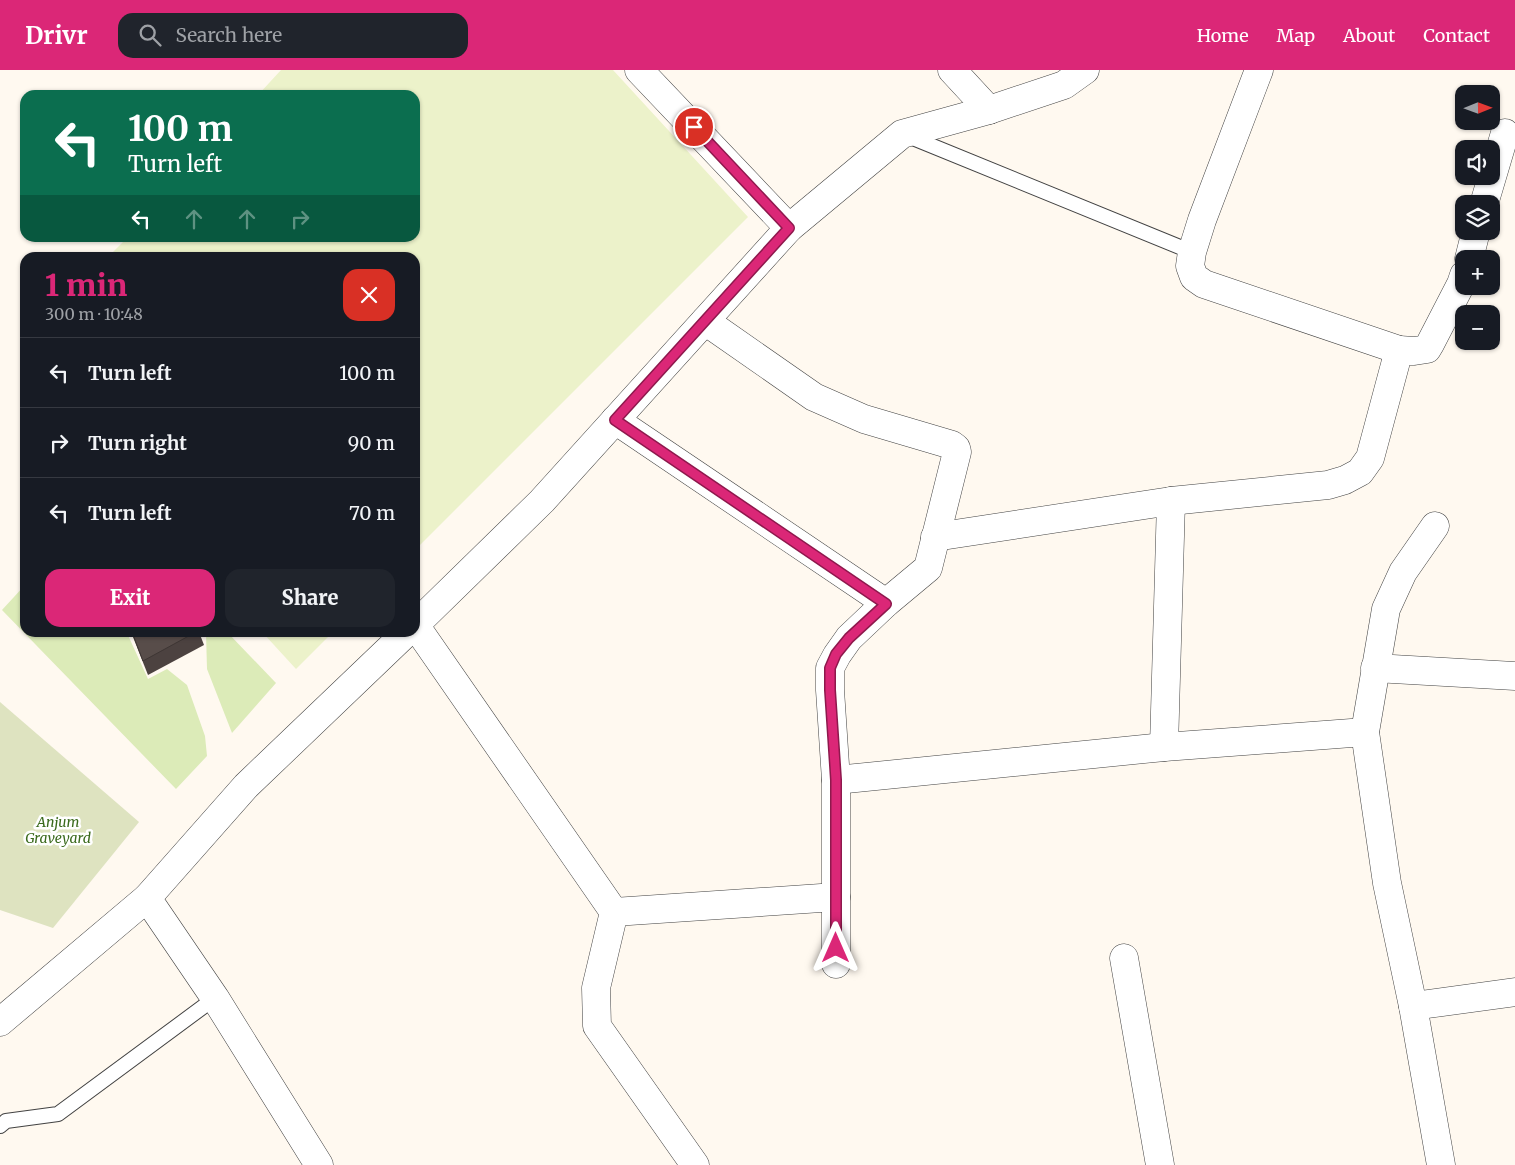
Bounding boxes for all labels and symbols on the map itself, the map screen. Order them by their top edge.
north arrow [1455,85,1500,130]
pin [673,106,715,148]
park label: Anjum Graveyard [25,813,91,847]
position arrow [809,921,861,973]

